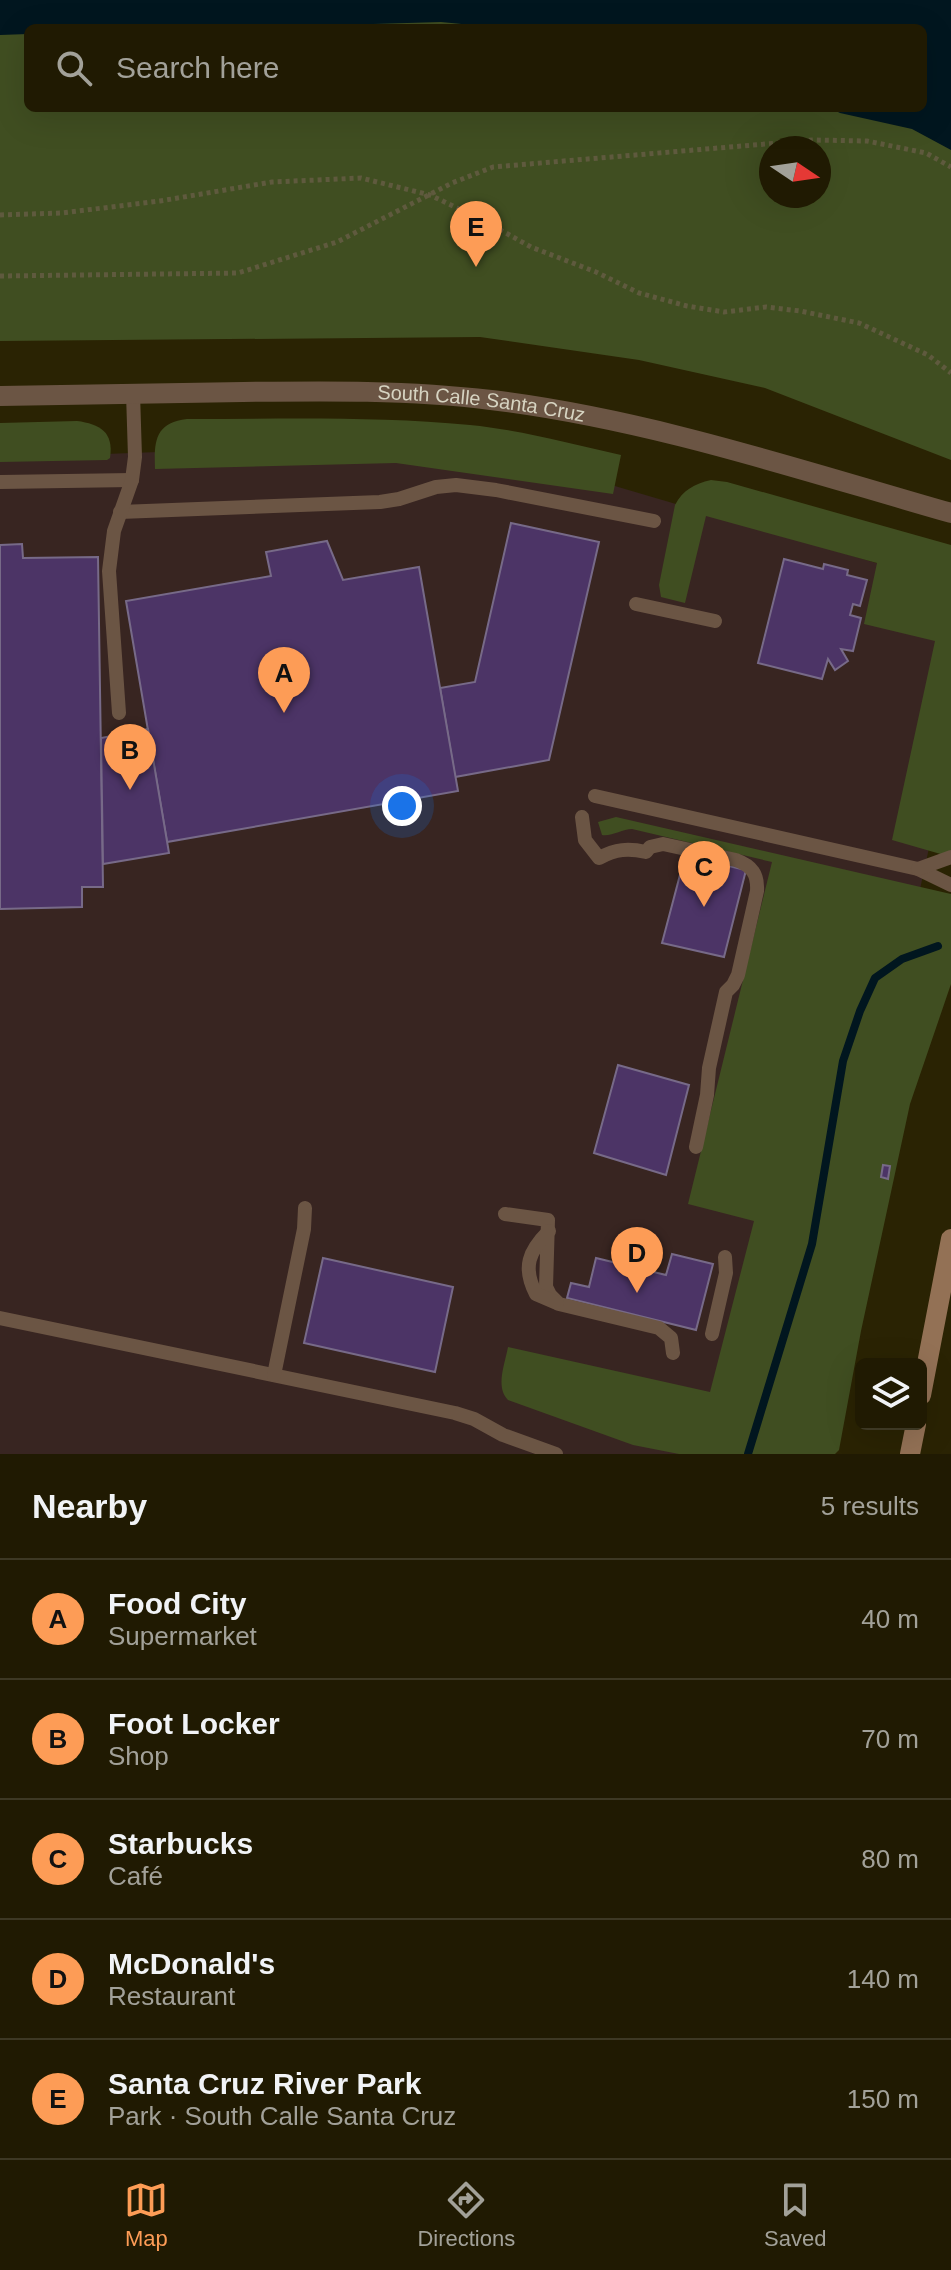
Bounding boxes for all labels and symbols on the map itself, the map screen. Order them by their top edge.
north arrow [759,136,831,208]
pin: E [450,201,502,267]
street label: South Calle Santa Cruz [377,381,587,426]
pin: A [258,647,310,713]
pin: B [104,724,156,790]
your location [382,786,422,826]
pin: C [678,841,730,907]
pin: D [611,1227,663,1293]

